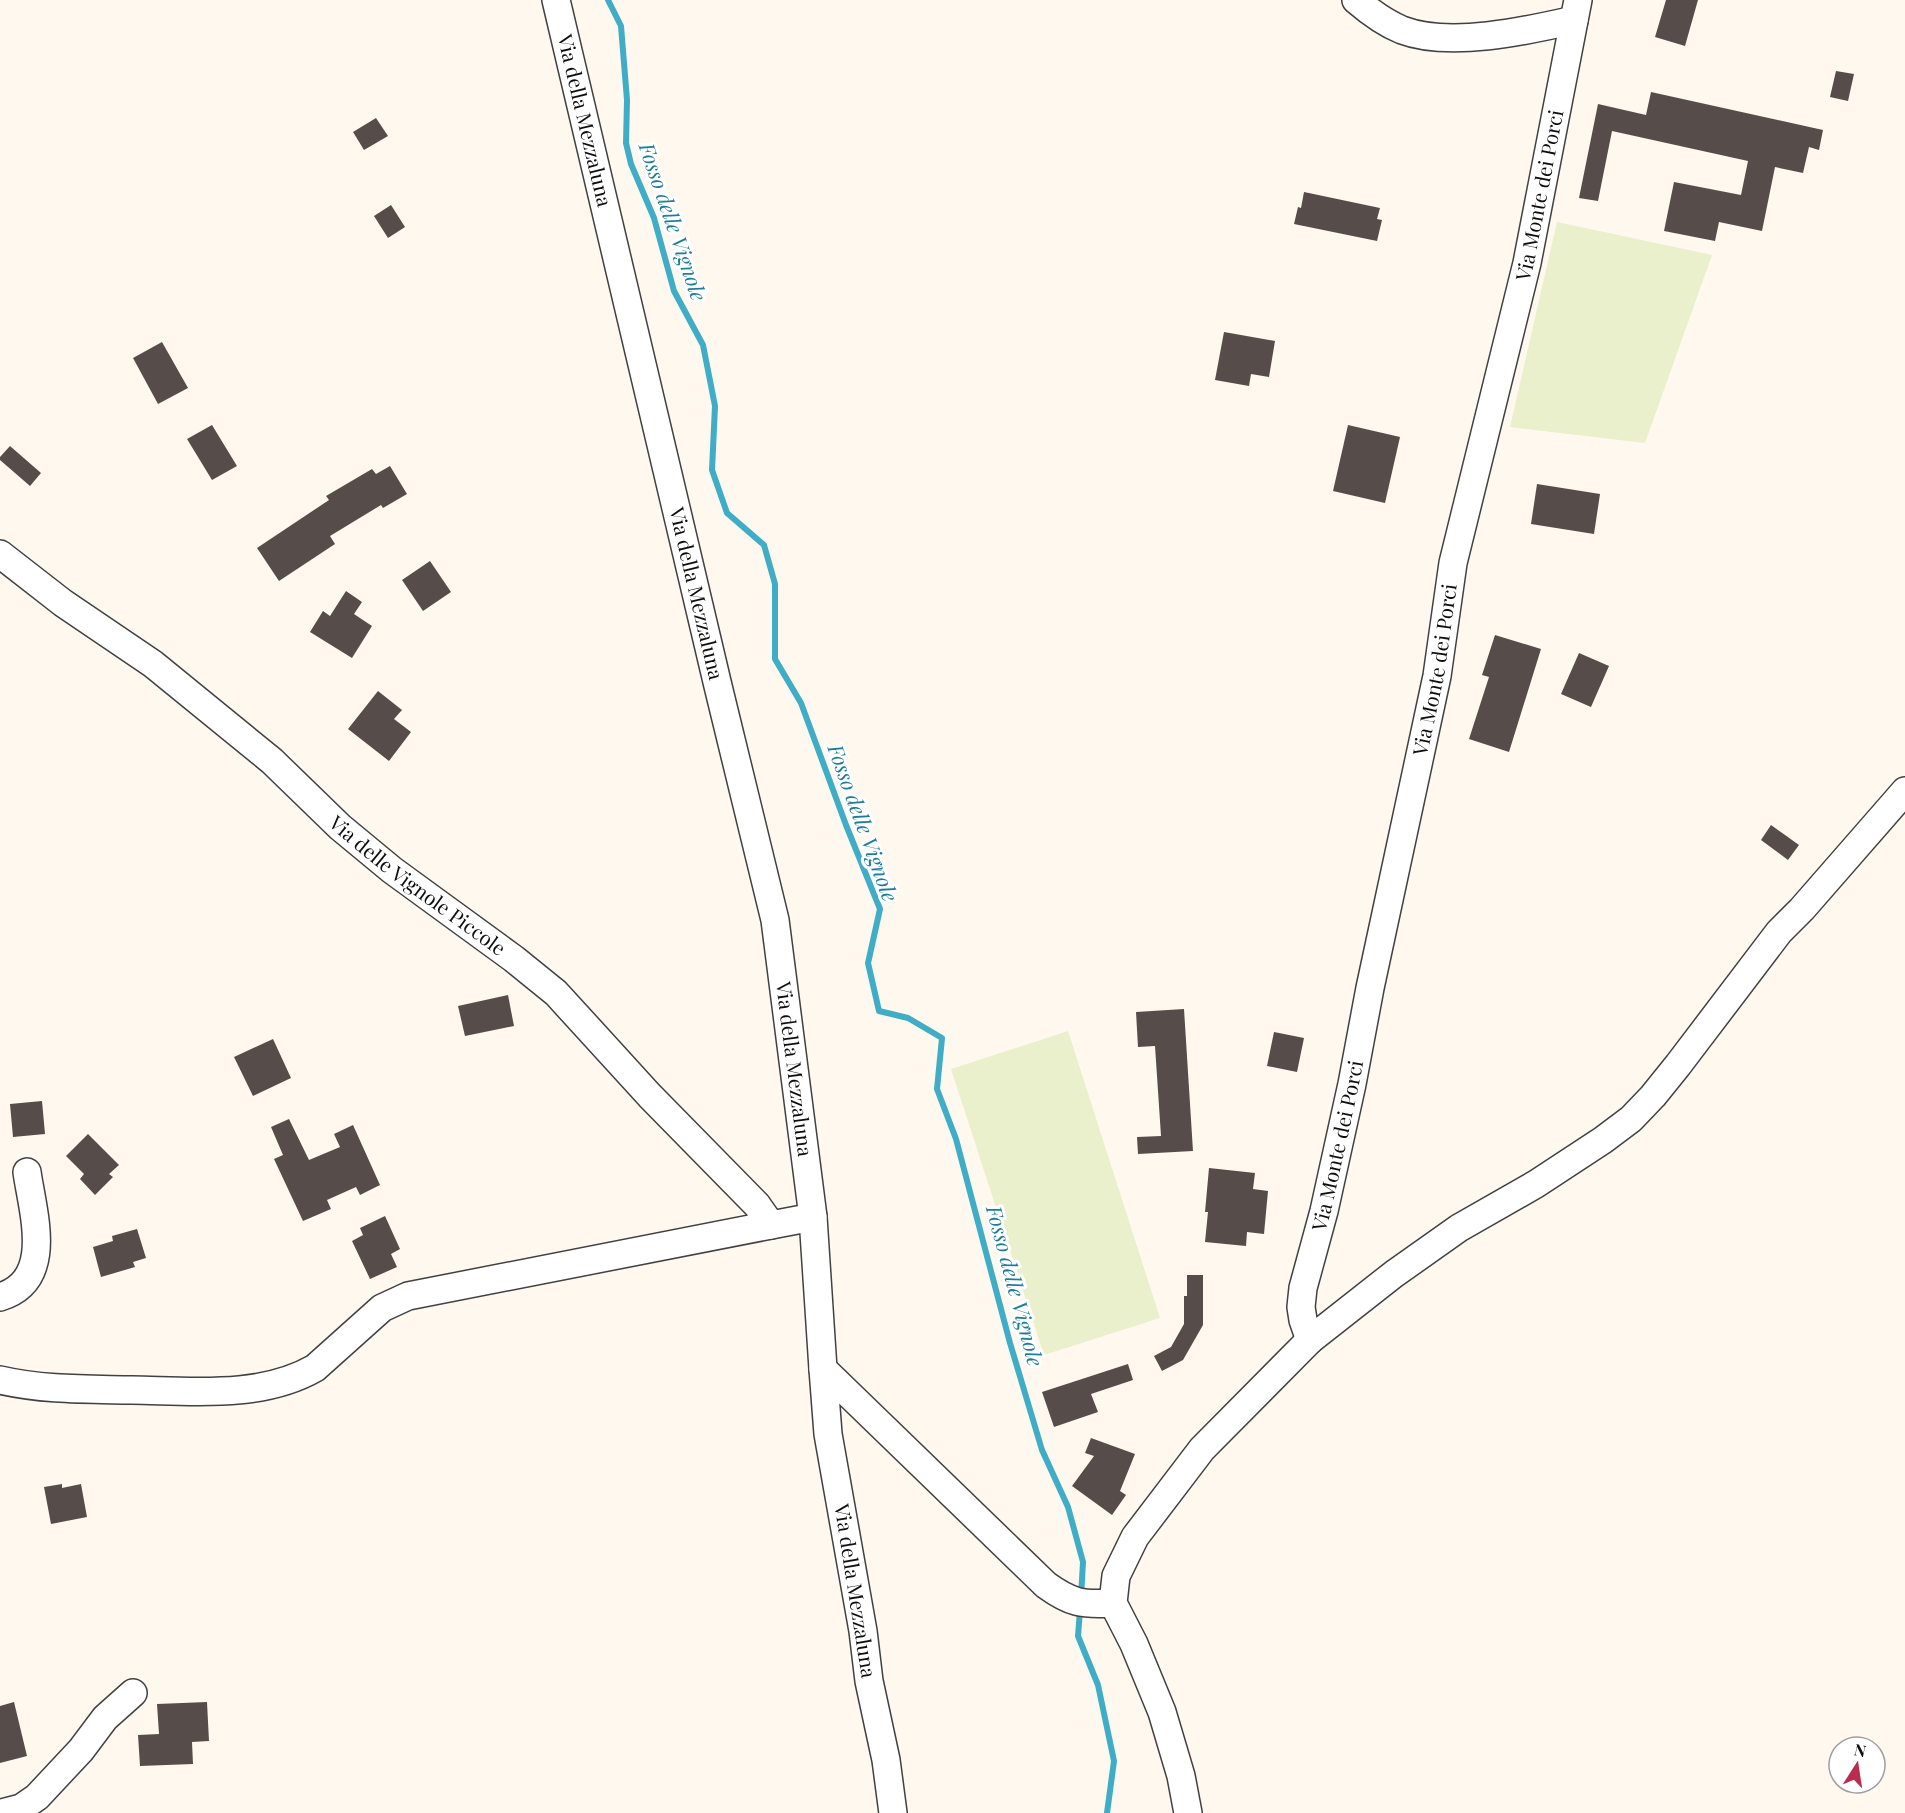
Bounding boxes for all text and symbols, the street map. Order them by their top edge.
street label: Via della Mezzaluna [552,31,619,209]
street label: Via Monte dei Porci [1508,107,1568,285]
water label: Fosso delle Vignole [633,138,714,304]
street label: Via della Mezzaluna [664,504,731,682]
street label: Via Monte dei Porci [1405,582,1462,759]
water label: Fosso delle Vignole [822,739,905,905]
street label: Via delle Vignole Piccole [323,808,512,961]
street label: Via della Mezzaluna [771,979,820,1158]
street label: Via Monte dei Porci [1304,1058,1368,1235]
water label: Fosso delle Vignole [981,1201,1051,1369]
street label: Via della Mezzaluna [829,1501,884,1680]
north arrow [1827,1735,1887,1795]
text: N [1852,1738,1868,1761]

